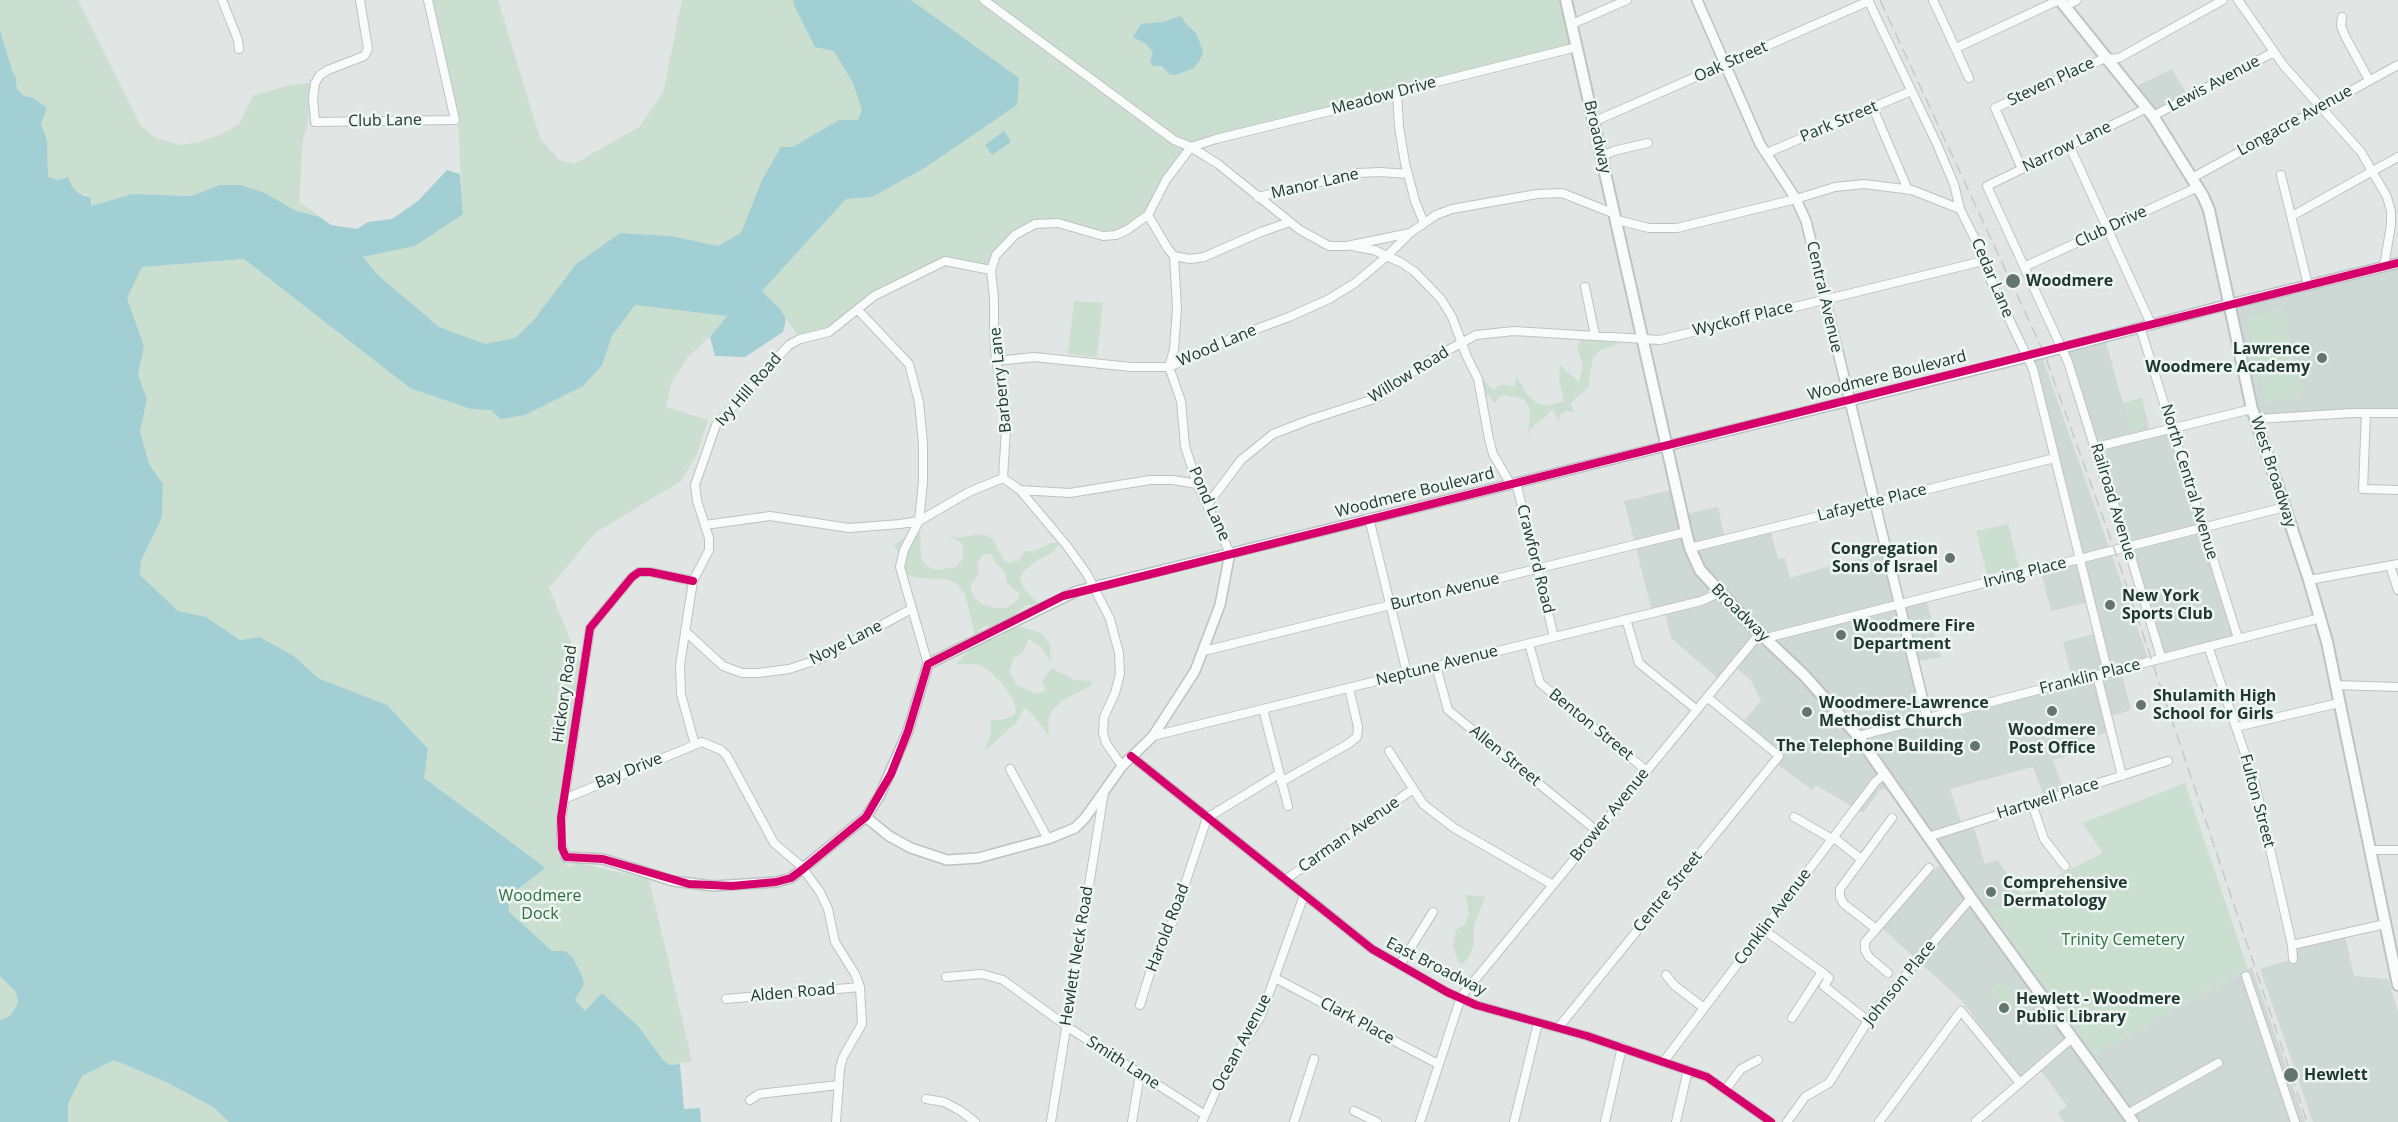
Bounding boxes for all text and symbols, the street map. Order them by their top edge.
street label: Oak Street [1691,37,1771,87]
street label: Lewis Avenue [2165,52,2263,116]
street label: Steven Place [2005,54,2097,110]
street label: Meadow Drive [1330,73,1438,119]
street label: Longacre Avenue [2234,81,2356,161]
street label: Park Street [1797,97,1881,147]
street label: Broadway [1579,99,1615,175]
street label: Club Lane [348,111,422,131]
street label: Narrow Lane [2020,117,2114,177]
street label: Manor Lane [1269,165,1361,203]
street label: Club Drive [2072,202,2150,252]
street label: Cedar Lane [1967,235,2017,321]
street label: Central Avenue [1802,239,1846,355]
place label: Woodmere [2026,271,2113,291]
marker: Woodmere [2004,272,2022,290]
street label: Wyckoff Place [1691,297,1795,341]
street label: Wood Lane [1175,321,1259,371]
street label: Barberry Lane [986,326,1016,434]
place label: Lawrence Woodmere Academy [2145,339,2310,377]
street label: Willow Road [1365,343,1453,407]
street label: Woodmere Boulevard [1805,347,1969,405]
street label: Ivy Hill Road [712,349,786,431]
marker: Lawrence Woodmere Academy [2315,351,2329,365]
street label: North Central Avenue [2156,402,2222,562]
street label: West Broadway [2246,414,2300,530]
street label: Railroad Avenue [2086,441,2140,563]
street label: Pond Lane [1184,464,1234,544]
street label: Woodmere Boulevard [1333,464,1497,522]
street label: Lafayette Place [1815,480,1929,526]
street label: Crawford Road [1512,503,1558,615]
place label: Congregation Sons of Israel [1831,539,1938,577]
marker: Congregation Sons of Israel [1943,551,1957,565]
street label: Irving Place [1981,553,2069,593]
street label: Burton Avenue [1388,569,1502,615]
street label: Broadway [1707,580,1773,646]
place label: New York Sports Club [2122,586,2213,624]
marker: New York Sports Club [2103,598,2117,612]
place label: Woodmere Fire Department [1853,616,1975,654]
street label: Noye Lane [807,617,885,669]
marker: Woodmere Fire Department [1834,628,1848,642]
street label: Neptune Avenue [1374,642,1500,690]
street label: Hickory Road [549,644,581,744]
street label: Franklin Place [2038,655,2142,699]
street label: Benton Street [1545,685,1637,765]
place label: Shulamith High School for Girls [2153,686,2276,724]
place label: Woodmere-Lawrence Methodist Church [1819,693,1989,731]
marker: Shulamith High School for Girls [2134,698,2148,712]
marker: Woodmere Post Office [2045,704,2059,718]
marker: Woodmere-Lawrence Methodist Church [1800,705,1814,719]
place label: Woodmere Post Office [2008,720,2096,758]
street label: Allen Street [1466,722,1544,790]
place label: The Telephone Building [1776,736,1963,756]
marker: The Telephone Building [1968,739,1982,753]
street label: Bay Drive [593,749,665,793]
street label: Fulton Street [2235,752,2279,850]
street label: Brower Avenue [1567,765,1653,865]
street label: Hartwell Place [1995,774,2101,824]
street label: Carman Avenue [1295,793,1403,877]
street label: Centre Street [1629,848,1707,936]
street label: Conklin Avenue [1731,865,1815,969]
place label: Comprehensive Dermatology [2003,873,2128,911]
street label: Harold Road [1142,881,1194,975]
street label: Hewlett Neck Road [1056,885,1098,1027]
marker: Comprehensive Dermatology [1984,885,1998,899]
park label: Woodmere Dock [498,886,582,924]
park label: Trinity Cemetery [2061,930,2185,950]
street label: East Broadway [1383,934,1489,1000]
street label: Johnson Place [1860,937,1940,1029]
street label: Alden Road [750,980,836,1006]
place label: Hewlett - Woodmere Public Library [2016,989,2180,1027]
street label: Ocean Avenue [1208,991,1276,1095]
street label: Clark Place [1317,993,1397,1049]
marker: Hewlett - Woodmere Public Library [1997,1001,2011,1015]
street label: Smith Lane [1083,1032,1163,1094]
place label: Hewlett [2304,1065,2368,1085]
marker: Hewlett [2282,1066,2300,1084]

